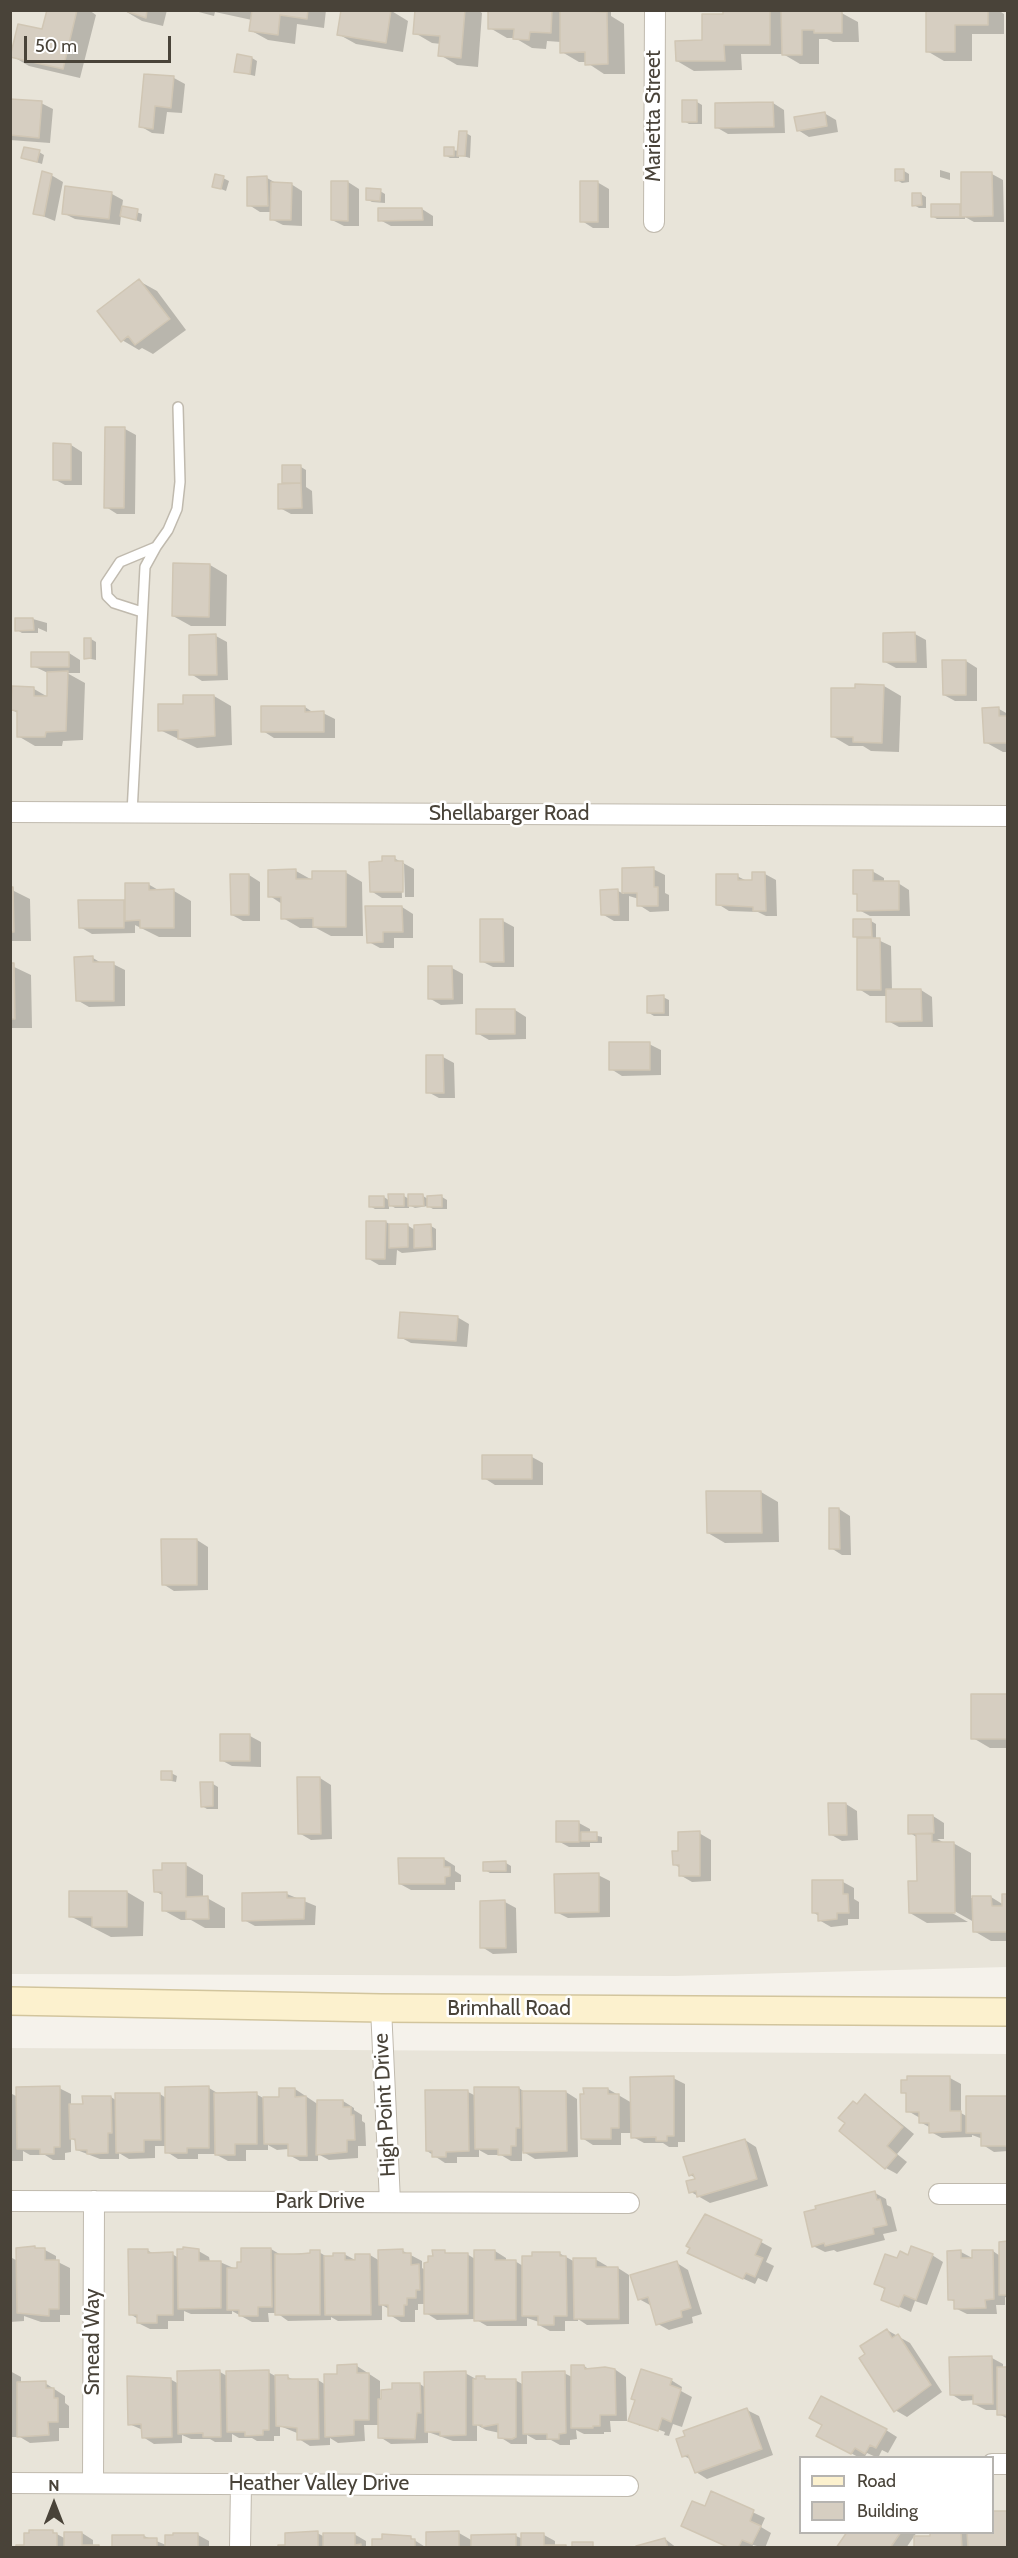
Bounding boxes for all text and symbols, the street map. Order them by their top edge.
scale bar [27,24,174,62]
text: 50 m [35,35,77,57]
street label: Marietta Street [641,50,667,182]
street label: Shellabarger Road [429,801,589,827]
street label: Brimhall Road [447,1996,571,2022]
street label: High Point Drive [369,2033,401,2177]
street label: Park Drive [275,2189,365,2215]
street label: Smead Way [80,2288,106,2396]
legend [799,2456,994,2534]
text: Road [857,2470,896,2492]
street label: Heather Valley Drive [229,2471,409,2497]
north arrow [24,2474,84,2534]
text: N [48,2476,60,2495]
text: Building [857,2500,918,2522]

